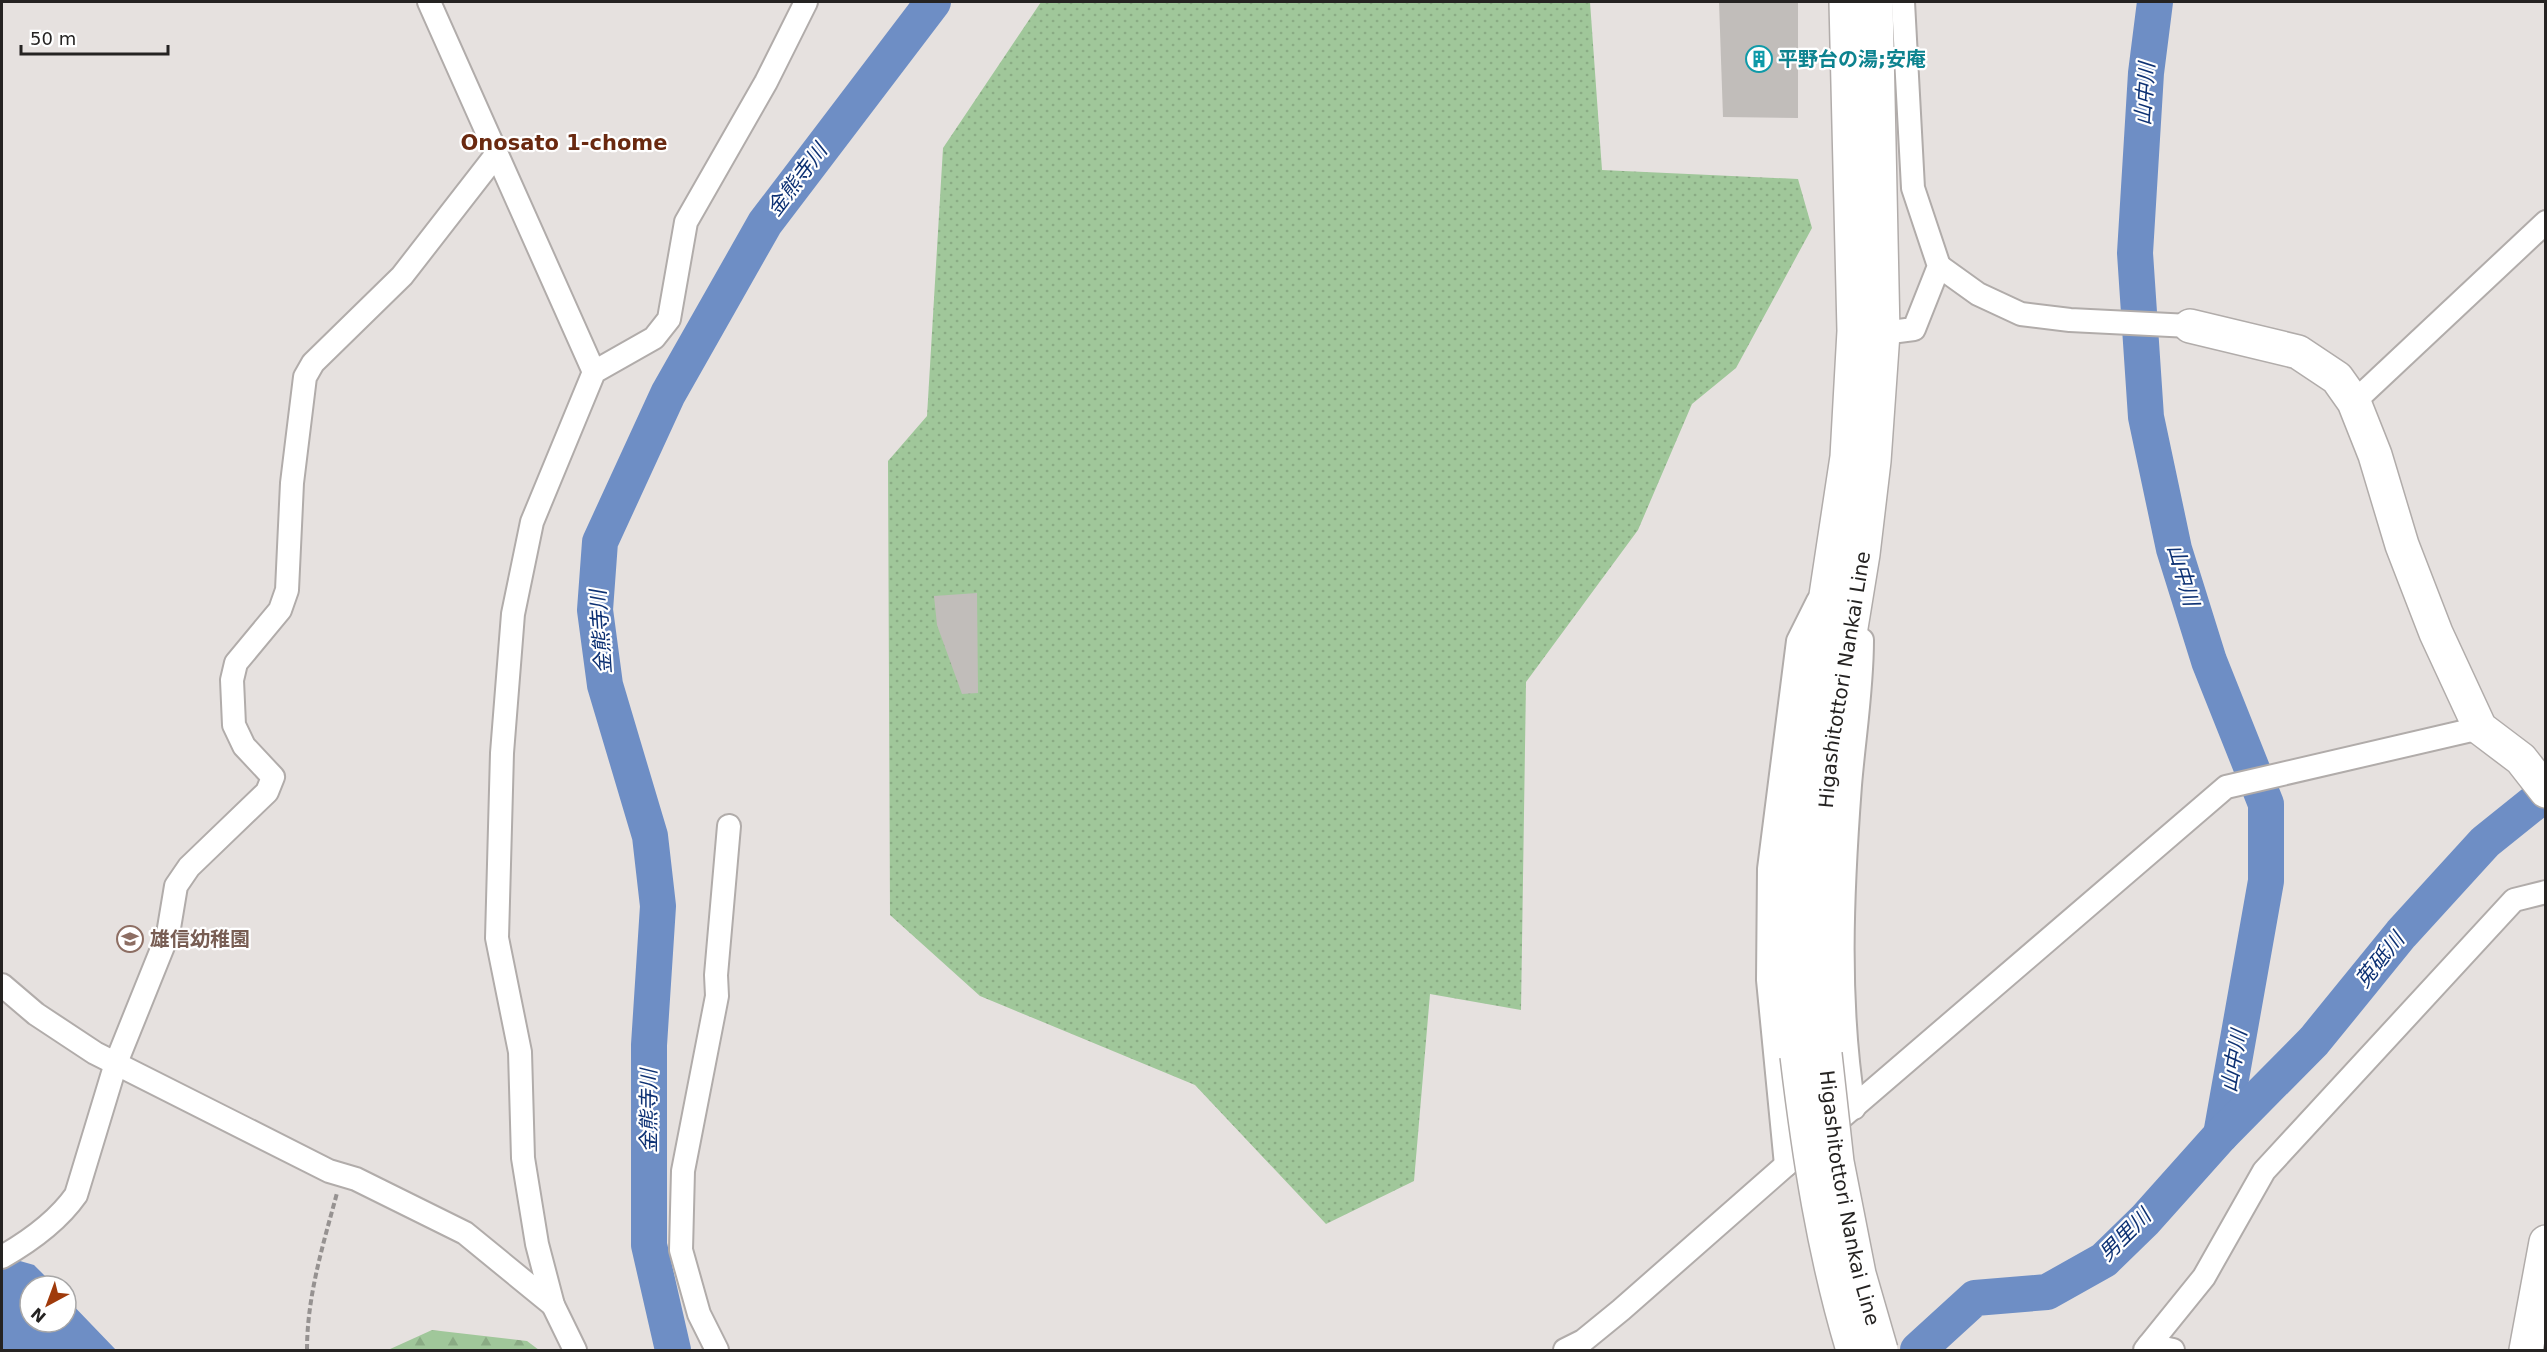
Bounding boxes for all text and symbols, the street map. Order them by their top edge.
scale bar [21,18,168,56]
text: 50 m [30,28,76,49]
building icon: 平野台の湯;安庵 [1744,44,1774,74]
place label: 平野台の湯;安庵 [1778,47,1926,71]
water label: 山中川 [2131,60,2159,126]
district label: Onosato 1-chome [461,131,667,155]
water label: 金熊寺川 [762,138,833,221]
water label: 山中川 [2163,541,2204,611]
street label: Higashitottori Nankai Line [1814,550,1875,809]
water label: 金熊寺川 [586,587,616,675]
school or university icon: 雄信幼稚園 [115,924,145,954]
water label: 莵砥川 [2351,926,2410,992]
place label: 雄信幼稚園 [150,927,250,951]
water label: 山中川 [2217,1026,2252,1094]
water label: 金熊寺川 [637,1067,661,1153]
street label: Higashitottori Nankai Line [1815,1069,1885,1328]
water label: 男里川 [2094,1203,2157,1266]
north arrow [18,1274,78,1334]
text: N [27,1303,50,1327]

